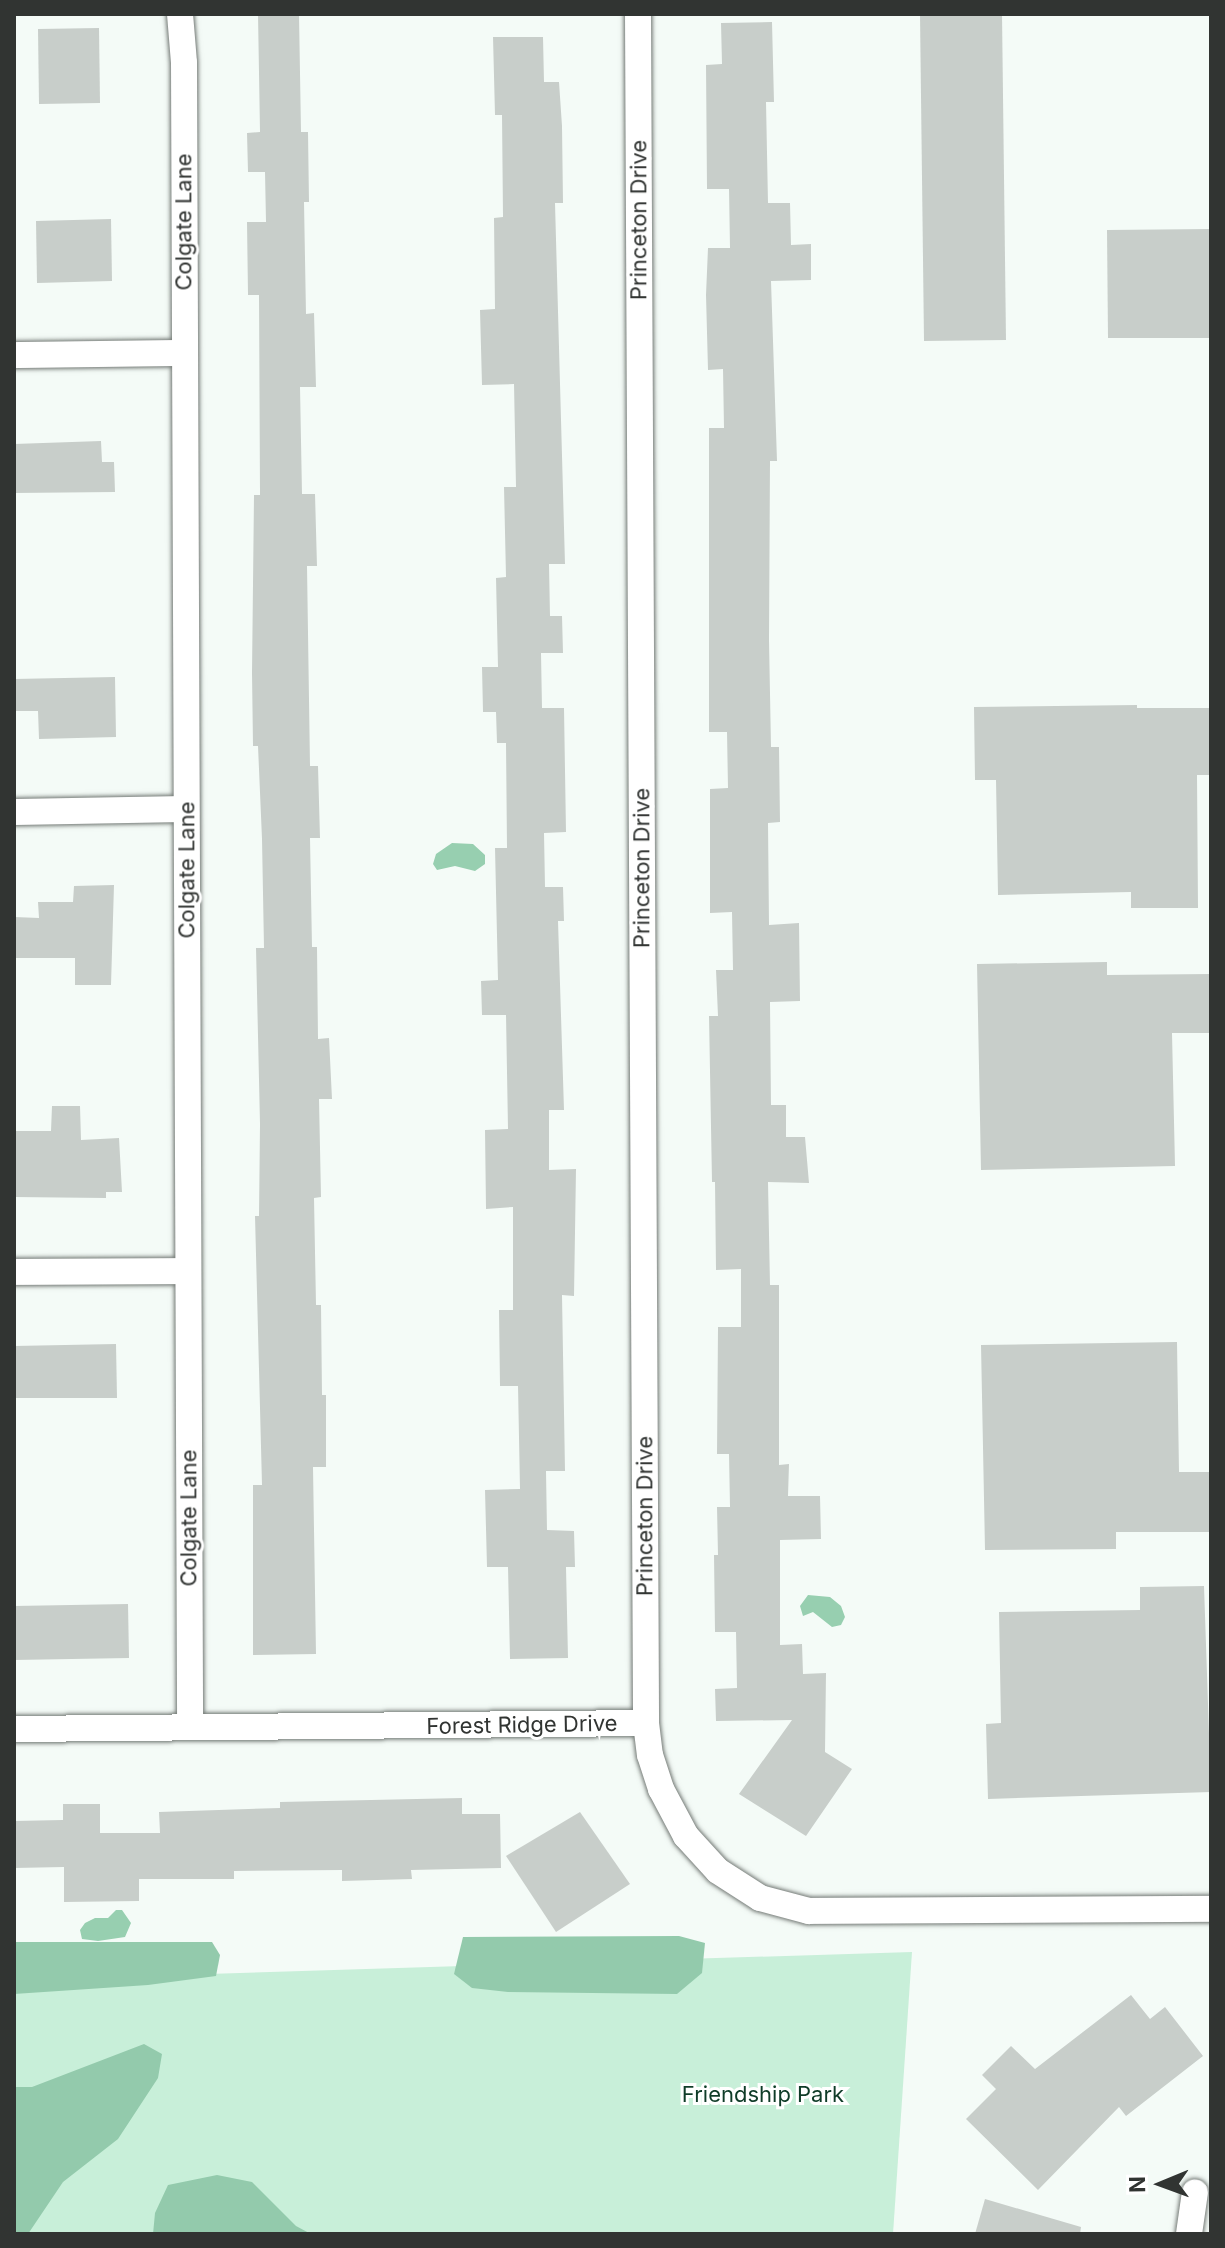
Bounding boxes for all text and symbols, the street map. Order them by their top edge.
street label: Princeton Drive [626,140,652,300]
street label: Colgate Lane [171,153,197,291]
street label: Princeton Drive [629,788,655,948]
street label: Colgate Lane [174,801,200,939]
street label: Princeton Drive [632,1436,658,1596]
street label: Colgate Lane [176,1449,202,1587]
street label: Forest Ridge Drive [426,1710,618,1740]
park label: Friendship Park [682,2082,844,2108]
north arrow [1121,2144,1201,2224]
text: N [1124,2176,1150,2193]

